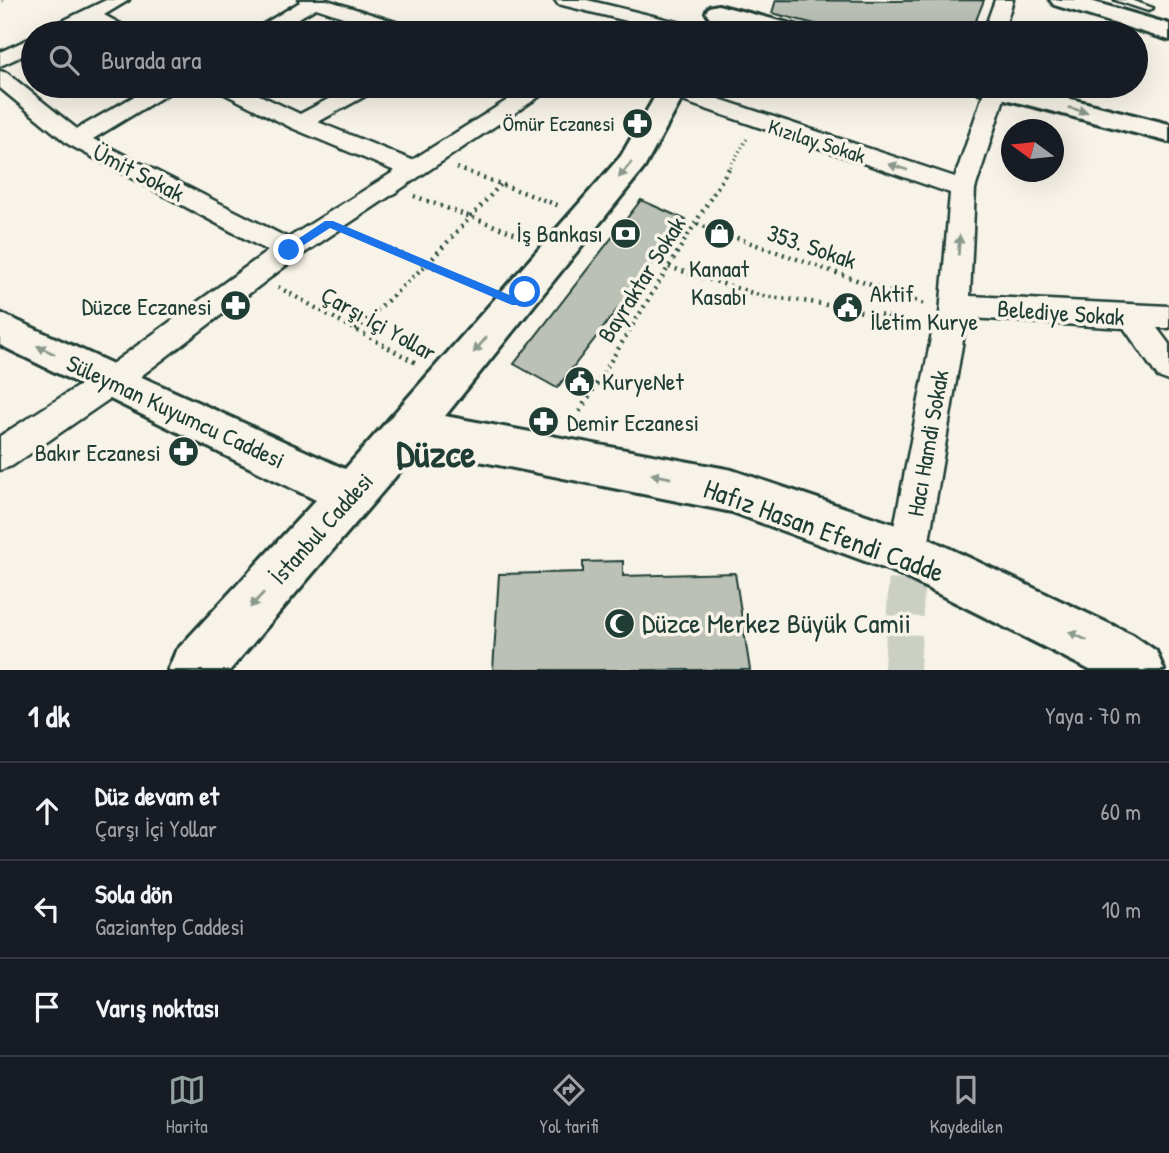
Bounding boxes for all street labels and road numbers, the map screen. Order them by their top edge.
street label: Kızılay Sokak [765,112,870,170]
street label: Ümit Sokak [88,135,190,209]
street label: Bayraktar Sokak [590,210,692,348]
street label: 353. Sokak [763,216,861,276]
street label: Çarşı İçi Yollar [316,278,442,368]
street label: Belediye Sokak [996,292,1126,332]
street label: Süleyman Kuyumcu Caddesi [62,346,290,476]
street label: Hacı Hamdi Sokak [898,367,956,519]
street label: İstanbul Caddesi [262,465,380,591]
street label: Hafız Hasan Efendi Cadde [699,469,949,591]

